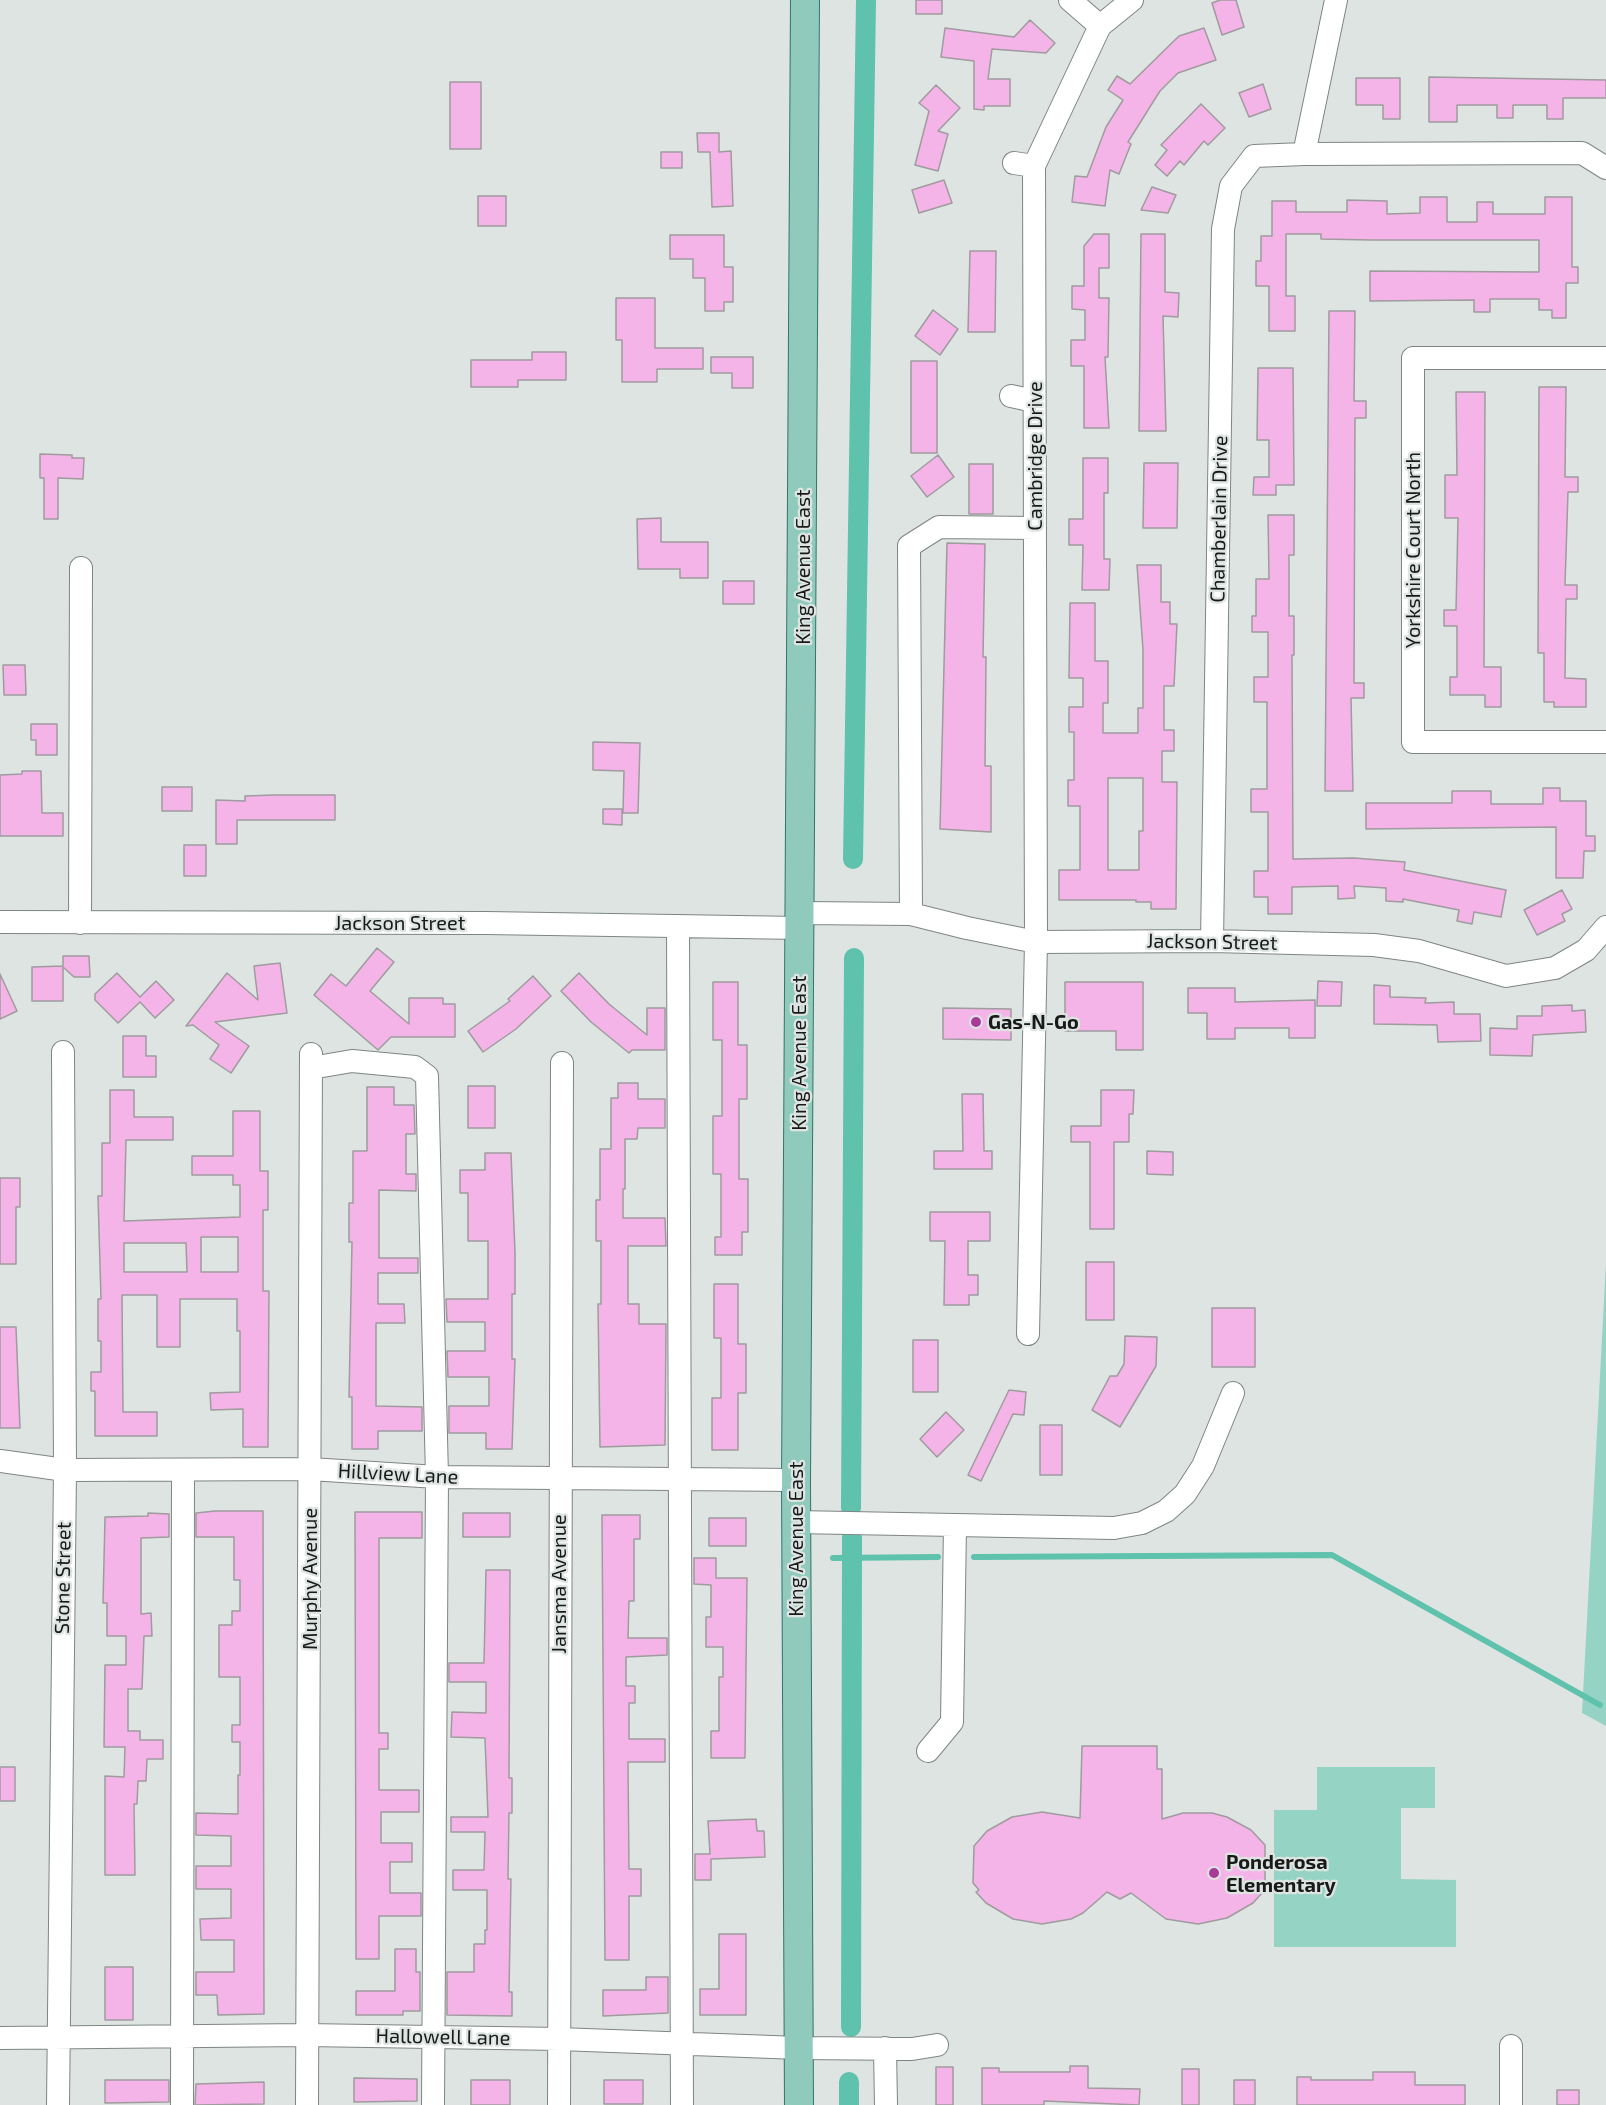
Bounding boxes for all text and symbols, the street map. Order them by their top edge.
street label: Cambridge Drive [1023,381,1047,531]
street label: Chamberlain Drive [1206,435,1232,603]
street label: Yorkshire Court North [1401,452,1425,648]
street label: King Avenue East [791,489,815,645]
street label: Jackson Street [335,911,465,935]
street label: Jackson Street [1146,929,1278,955]
street label: King Avenue East [787,975,811,1131]
place label: Gas-N-Go [988,1010,1079,1034]
marker: Gas-N-Go [969,1015,983,1029]
street label: Hillview Lane [337,1459,459,1489]
street label: King Avenue East [784,1461,808,1617]
street label: Murphy Avenue [298,1508,322,1650]
street label: Jansma Avenue [547,1514,571,1654]
street label: Stone Street [50,1522,76,1634]
place label: Ponderosa Elementary [1226,1850,1336,1897]
marker: Ponderosa Elementary [1207,1866,1221,1880]
street label: Hallowell Lane [375,2024,511,2050]

